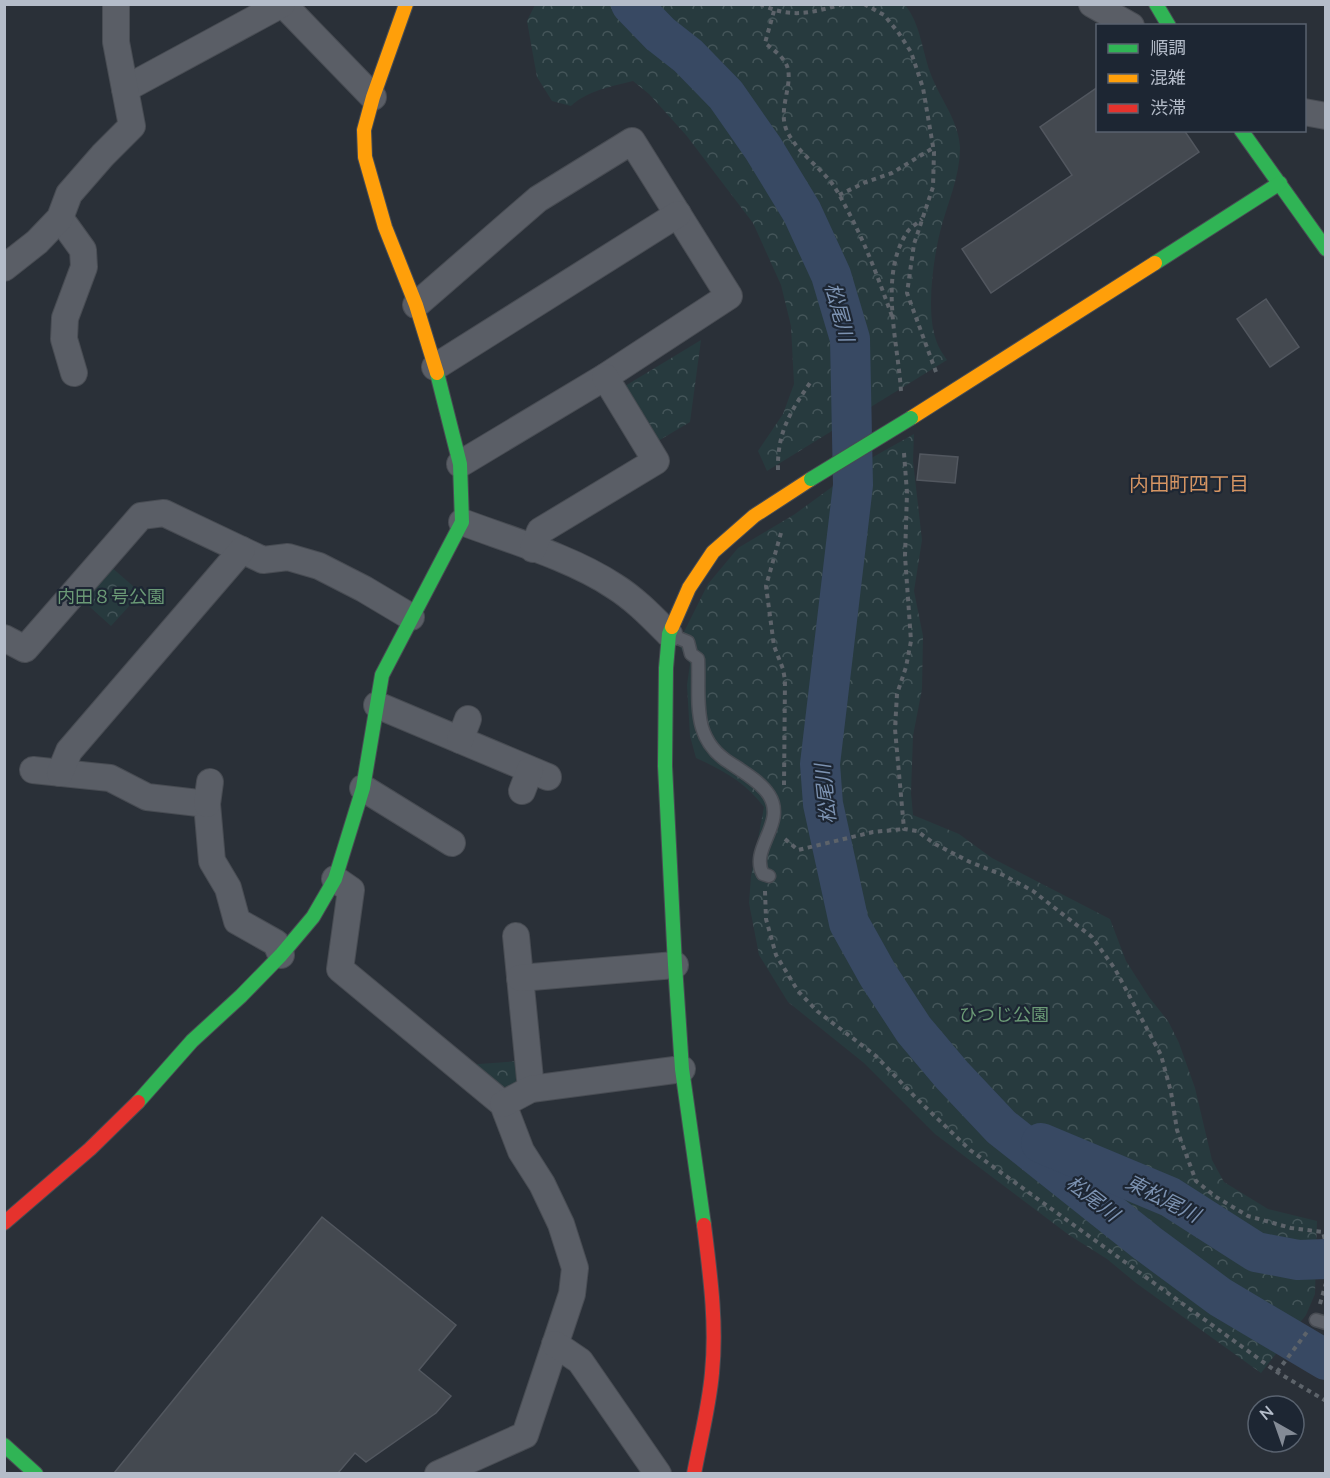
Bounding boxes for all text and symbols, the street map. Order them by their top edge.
legend [1096,24,1306,132]
text: 順調 [1150,36,1186,59]
text: 混雑 [1150,66,1186,89]
text: 渋滞 [1150,96,1186,119]
water label: 松尾川 [820,280,860,346]
district label: 内田町四丁目 [1129,471,1249,496]
park label: 内田８号公園 [57,585,165,608]
water label: 松尾川 [809,761,841,825]
park label: ひつじ公園 [959,1003,1049,1026]
water label: 東松尾川 [1122,1169,1206,1228]
water label: 松尾川 [1062,1170,1126,1228]
north arrow [1246,1394,1306,1454]
text: N [1255,1401,1277,1424]

